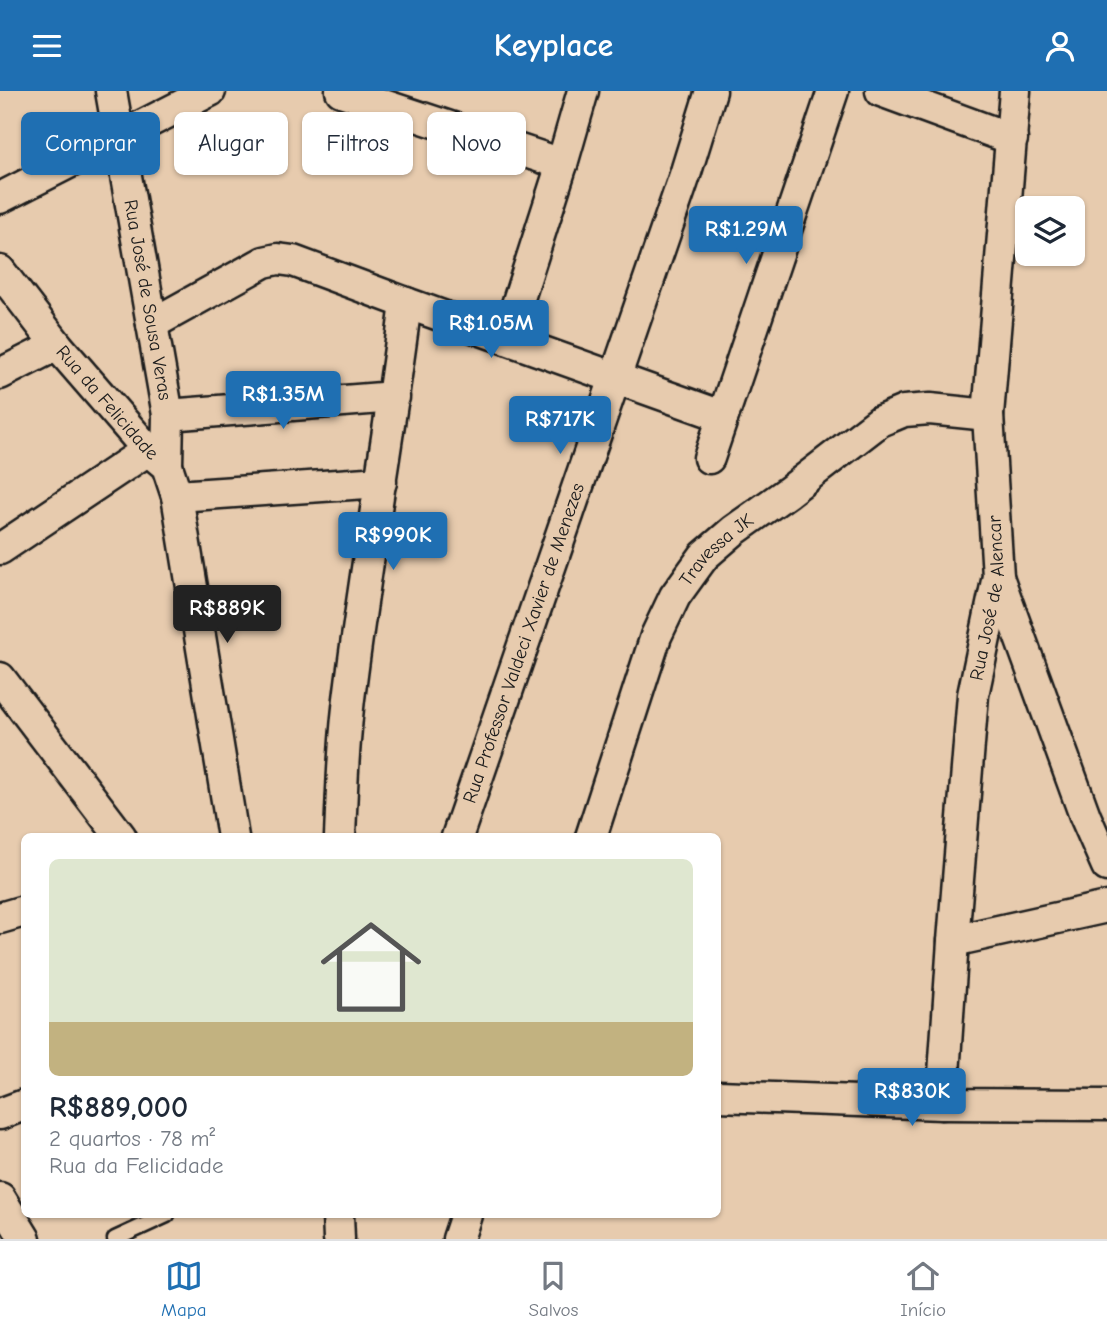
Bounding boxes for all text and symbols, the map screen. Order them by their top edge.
icon: menu [28,27,66,65]
text: Keyplace [494,27,613,64]
icon: person [1041,27,1079,65]
chip: Comprar [21,112,160,175]
chip: Alugar [174,112,288,175]
chip: Filtros [302,112,413,175]
chip: Novo [427,112,526,175]
map controls [1015,196,1085,266]
button: layers [1015,196,1085,266]
street label: Rua José de Sousa Veras [119,198,176,402]
pin: R$1.29M [681,207,811,266]
text: R$1.29M [705,215,787,242]
pin: R$1.05M [426,301,556,360]
text: R$1.05M [449,309,533,336]
street label: Rua da Felicidade [52,341,163,465]
pin: R$1.35M [218,371,348,431]
text: R$1.35M [242,380,324,407]
pin: R$717K [503,397,617,456]
text: R$717K [525,405,595,432]
street label: Rua Professor Valdeci Xavier de Menezes [458,480,589,806]
street label: Travessa JK [675,509,758,590]
pin: R$990K [336,512,450,572]
street label: Rua José de Alencar [965,514,1009,682]
text: R$990K [354,521,432,548]
pin: R$889K [170,585,284,645]
text: R$889K [189,594,265,621]
icon: home [308,904,434,1030]
pin: R$830K [855,1069,969,1128]
text: R$830K [874,1077,950,1104]
text: R$889,000 [49,1090,188,1125]
text: 2 quartos · 78 m² [49,1125,215,1152]
text: Rua da Felicidade [49,1152,224,1179]
tab: Mapa [161,1257,207,1321]
tab: Salvos [528,1257,578,1321]
tab: Início [900,1257,946,1321]

